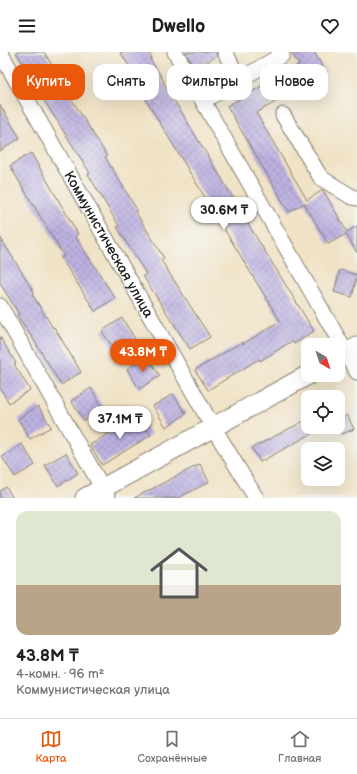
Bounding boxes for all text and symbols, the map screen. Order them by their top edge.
icon: menu [16,15,38,37]
icon: heart [319,15,341,37]
text: Dwello [152,16,205,37]
chip: Купить [12,64,85,100]
chip: Снять [93,64,159,100]
chip: Фильтры [167,64,252,100]
chip: Новое [260,64,328,100]
street label: Коммунистическая улица [60,168,157,321]
pin: 30.6M ₸ [187,197,261,231]
text: 30.6M ₸ [200,202,248,218]
north arrow [301,338,345,382]
map controls [301,338,345,486]
pin: 43.8M ₸ [106,339,180,373]
text: 43.8M ₸ [119,344,167,360]
button: locate [301,390,345,434]
pin: 37.1M ₸ [83,406,157,440]
text: 37.1M ₸ [98,411,142,427]
button: layers [301,442,345,486]
icon: home [143,537,215,609]
text: 43.8M ₸ [16,646,78,666]
text: 4-комн. · 96 m² [16,666,104,682]
text: Коммунистическая улица [16,682,170,698]
tab: Карта [36,728,67,765]
tab: Сохранённые [138,728,207,765]
tab: Главная [278,728,321,765]

